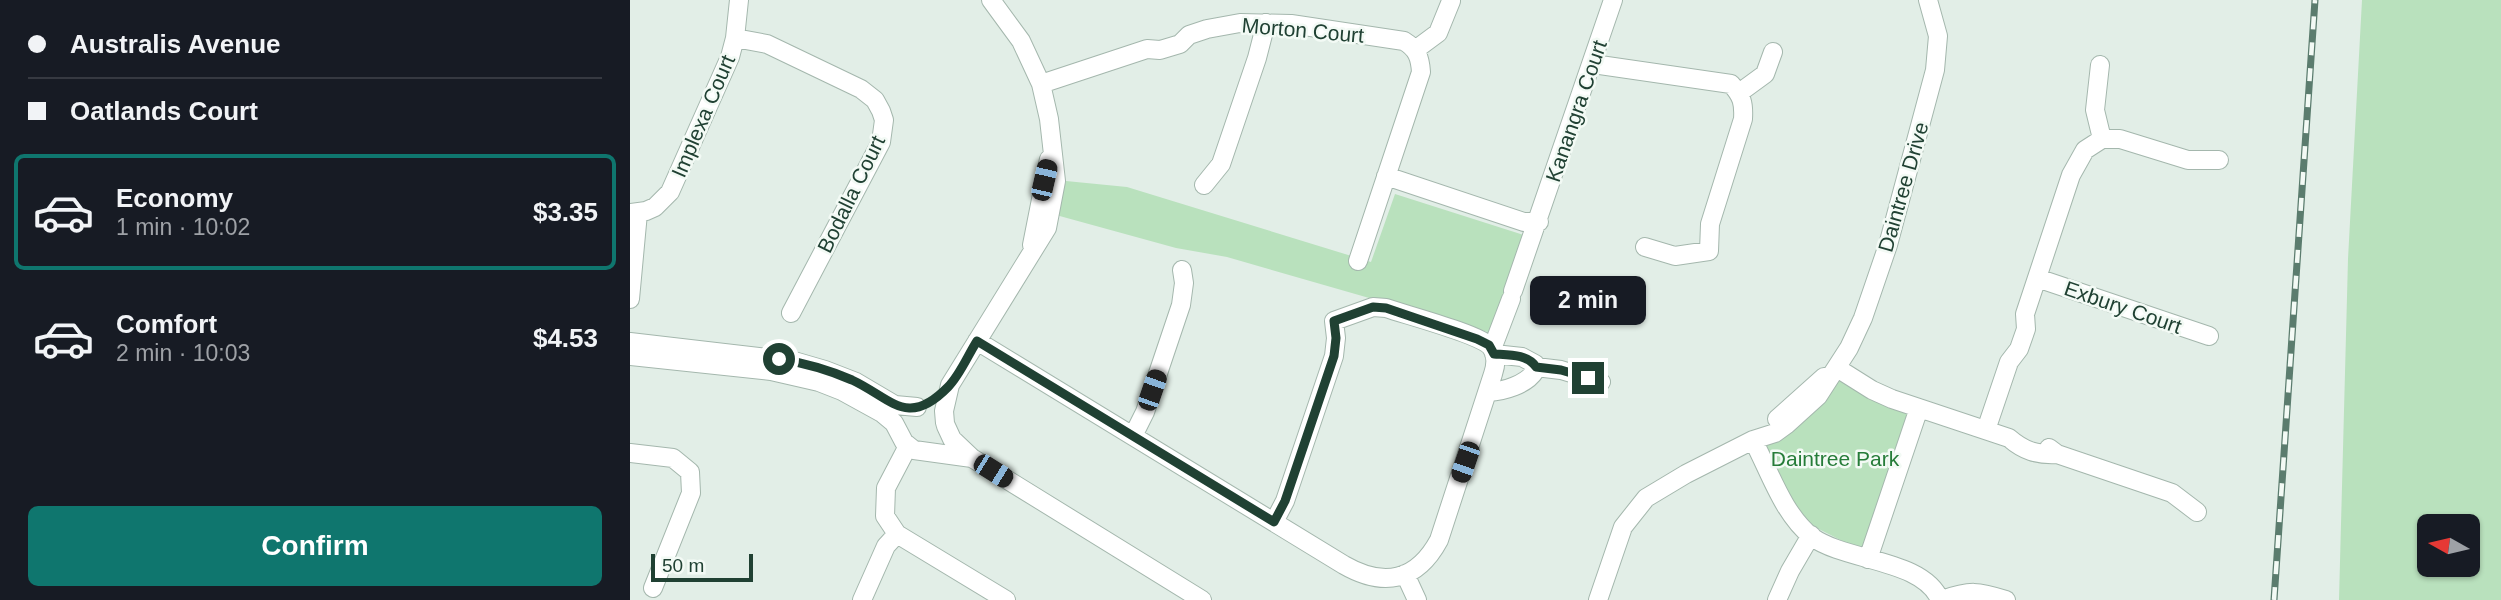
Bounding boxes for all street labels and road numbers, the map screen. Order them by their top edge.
street label: Morton Court [1241,13,1365,47]
street label: Kanangra Court [1541,37,1611,185]
street label: Implexa Court [667,51,739,181]
street label: Daintree Drive [1873,119,1933,255]
street label: Bodalla Court [813,132,889,256]
street label: Exbury Court [2061,276,2185,338]

